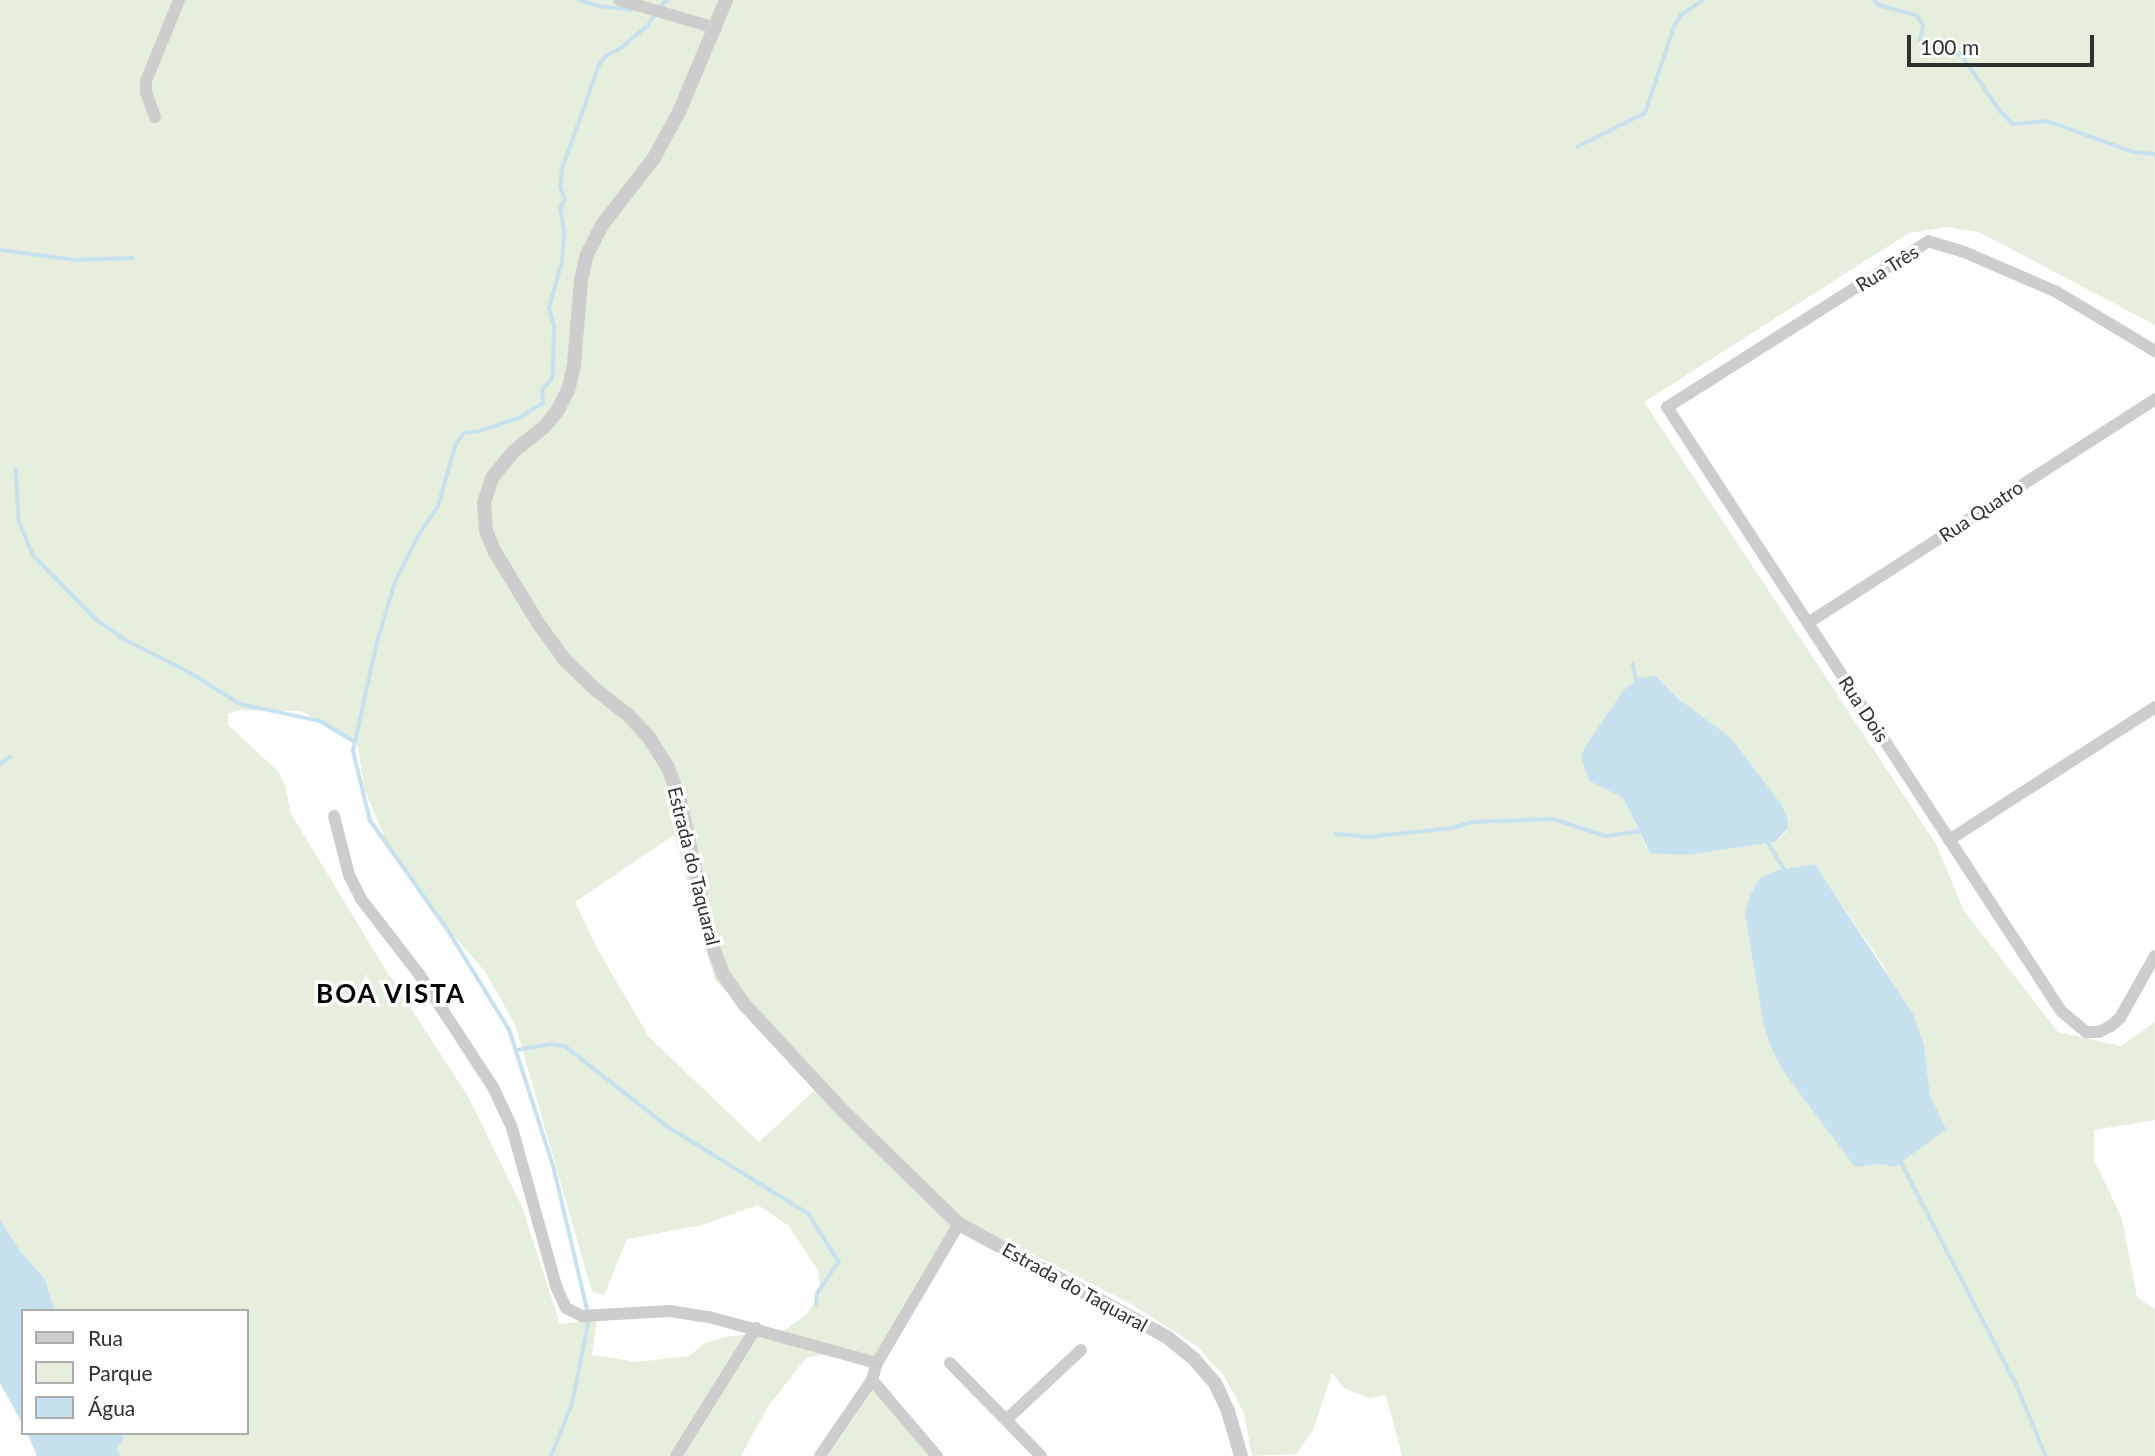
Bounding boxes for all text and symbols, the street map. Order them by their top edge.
scale bar [1910,21,2097,65]
text: 100 m [1920,34,1979,59]
street label: Rua Três [1851,240,1923,296]
street label: Rua Quatro [1935,475,2027,547]
street label: Rua Dois [1834,672,1894,746]
street label: Estrada do Taquaral [663,784,725,948]
district label: BOA VISTA [316,978,466,1010]
street label: Estrada do Taquaral [998,1237,1152,1337]
legend [21,1309,248,1435]
text: Rua [88,1325,123,1350]
text: Parque [88,1360,153,1385]
text: Água [88,1395,135,1420]

